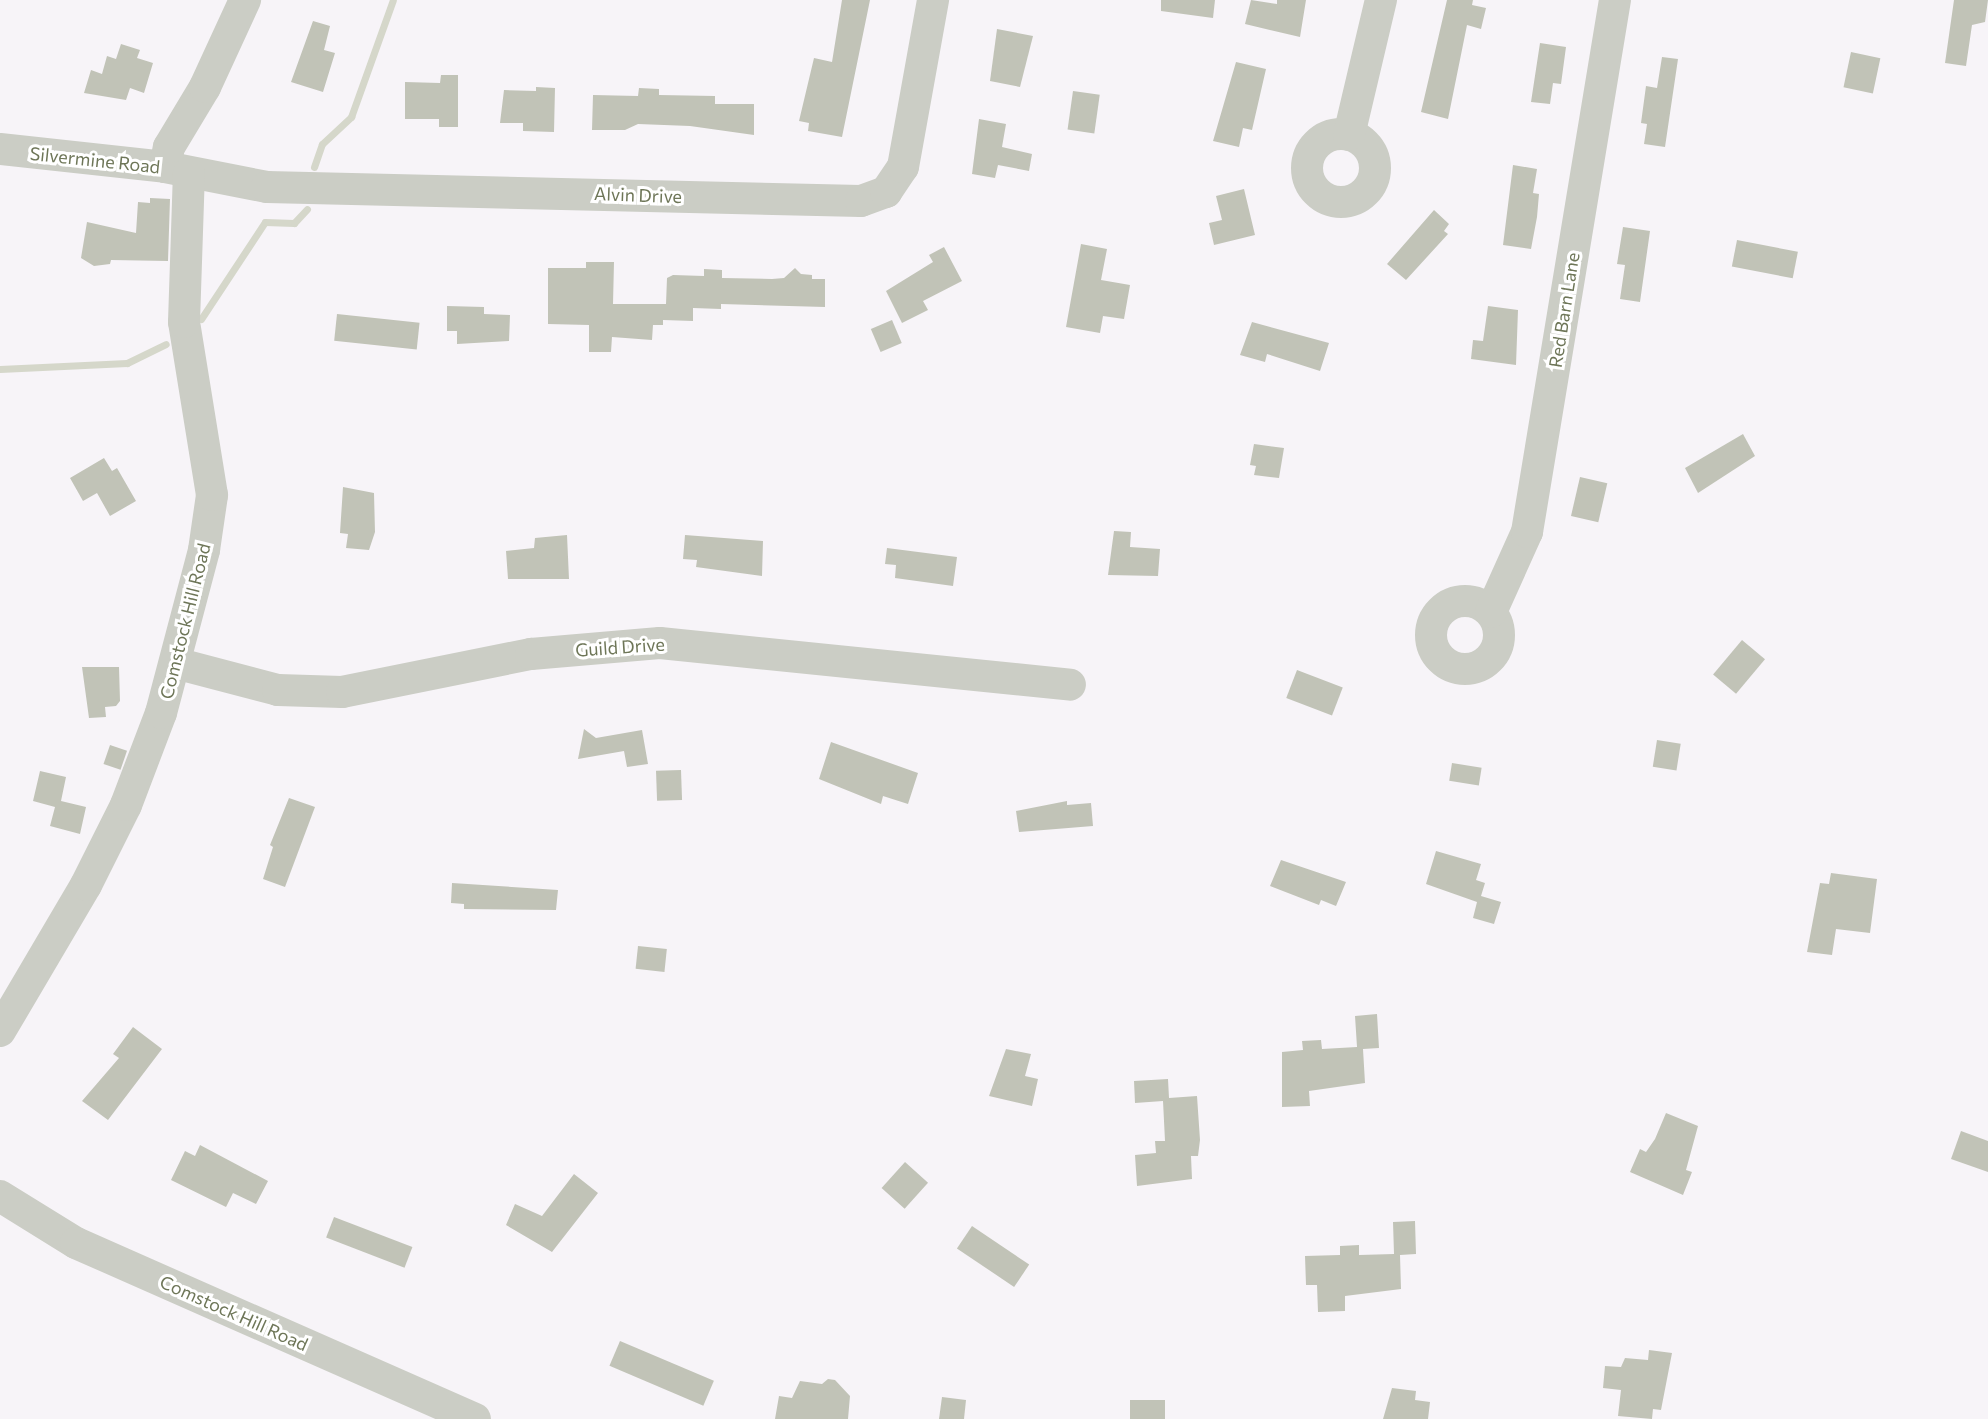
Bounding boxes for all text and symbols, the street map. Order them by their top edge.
street label: Silvermine Road [29,142,161,178]
street label: Alvin Drive [594,183,682,207]
street label: Red Barn Lane [1544,251,1584,369]
street label: Comstock Hill Road [155,541,215,701]
street label: Guild Drive [574,633,666,661]
street label: Comstock Hill Road [157,1271,311,1355]

